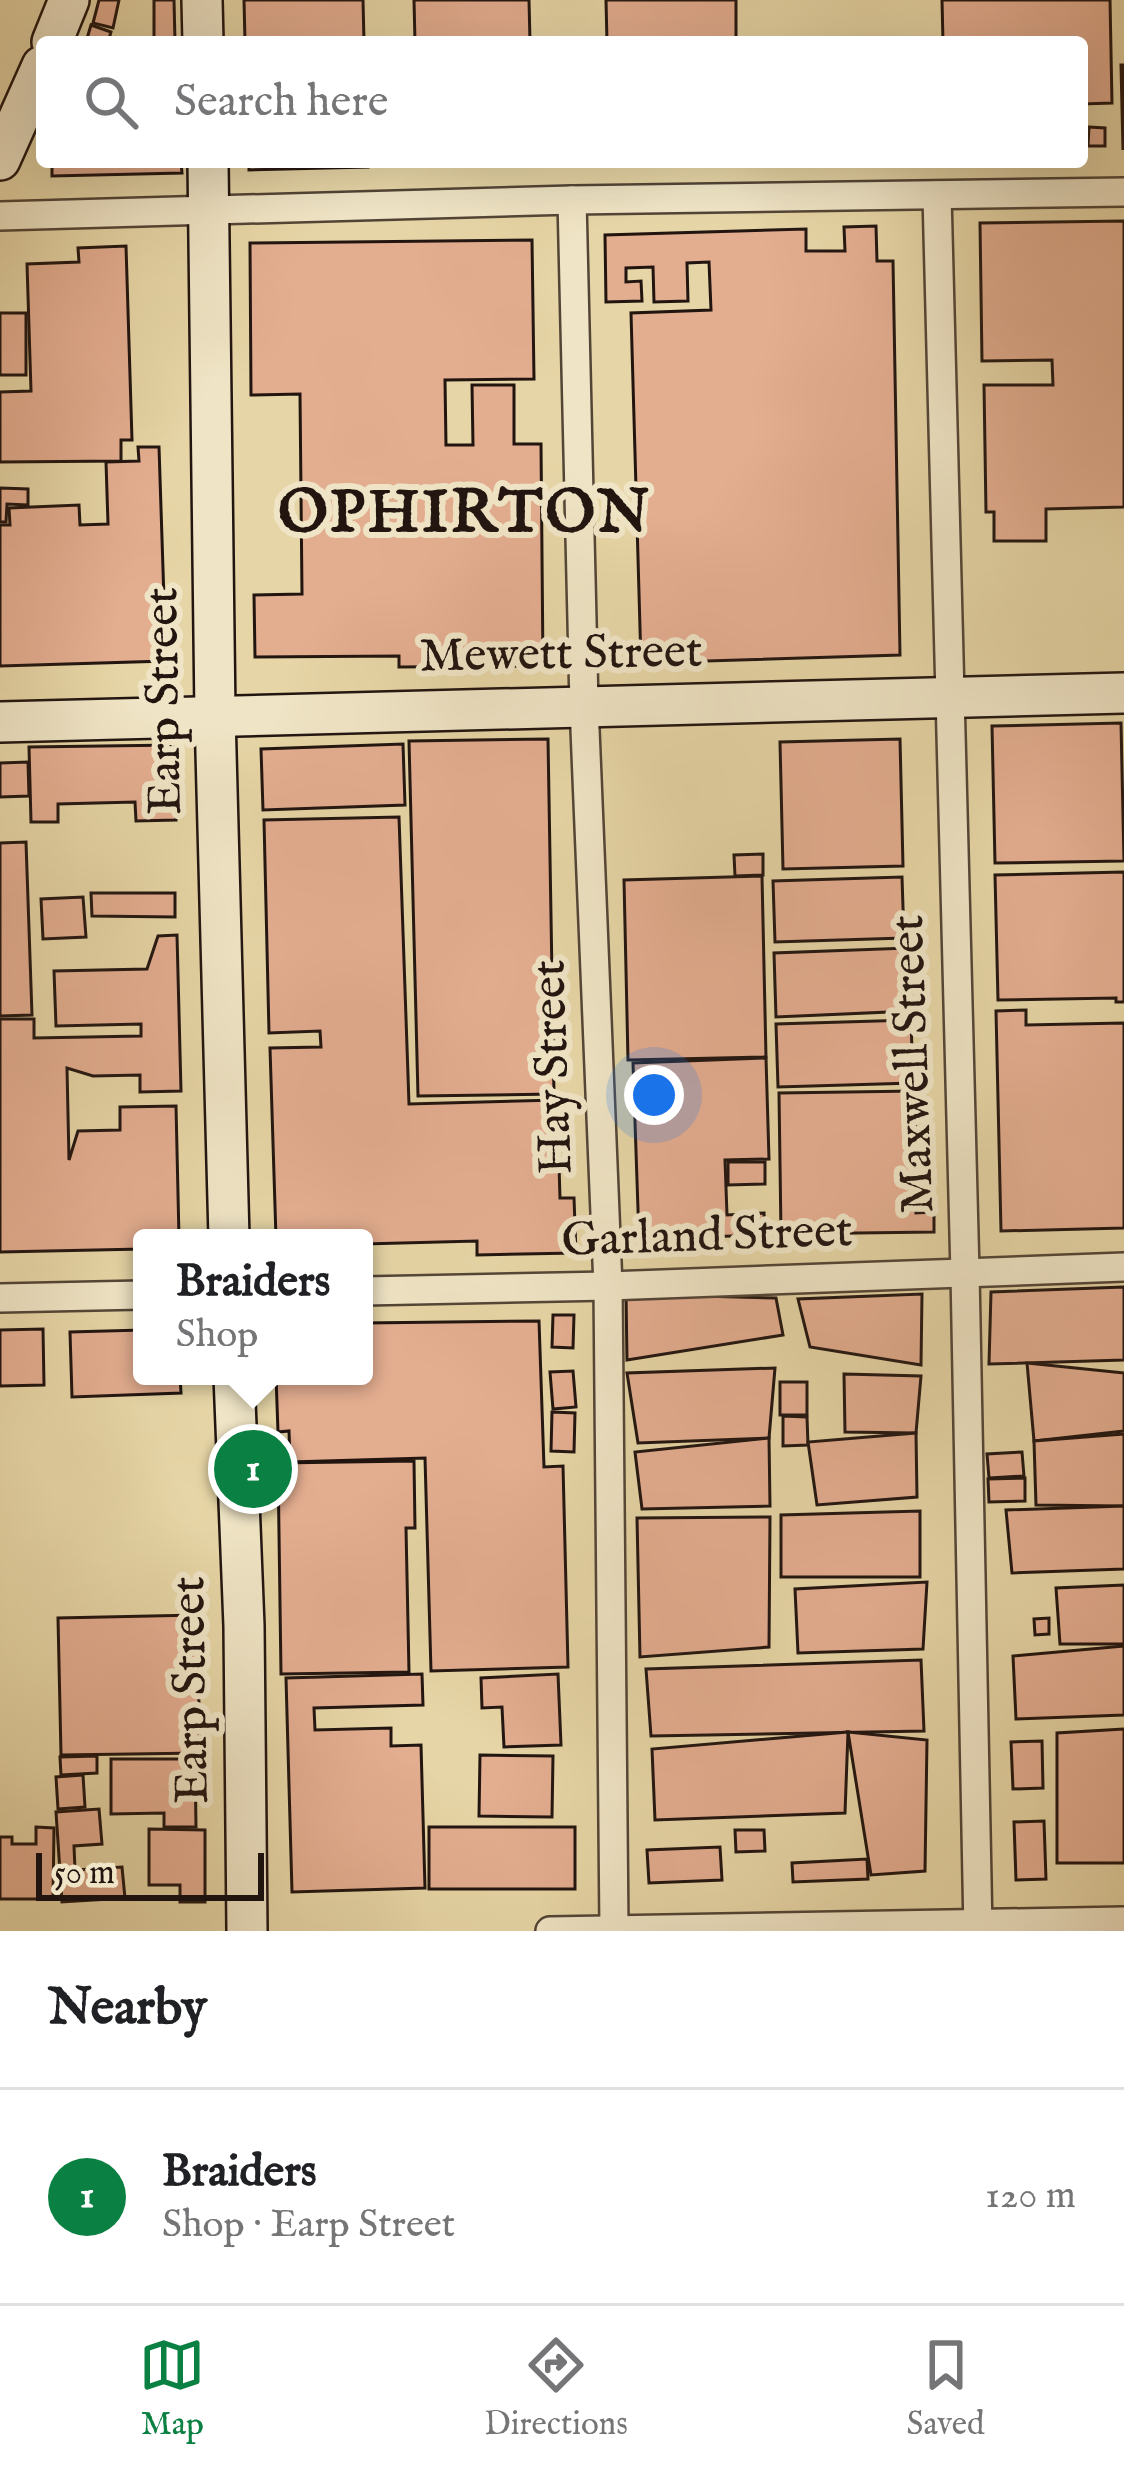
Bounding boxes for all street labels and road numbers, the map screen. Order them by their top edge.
street label: Earp Street [133,587,197,815]
street label: Mewett Street [419,623,703,687]
street label: Maxwell Street [879,914,949,1214]
street label: Hay Street [520,959,588,1175]
street label: Garland Street [560,1202,854,1272]
street label: Earp Street [160,1576,224,1804]

